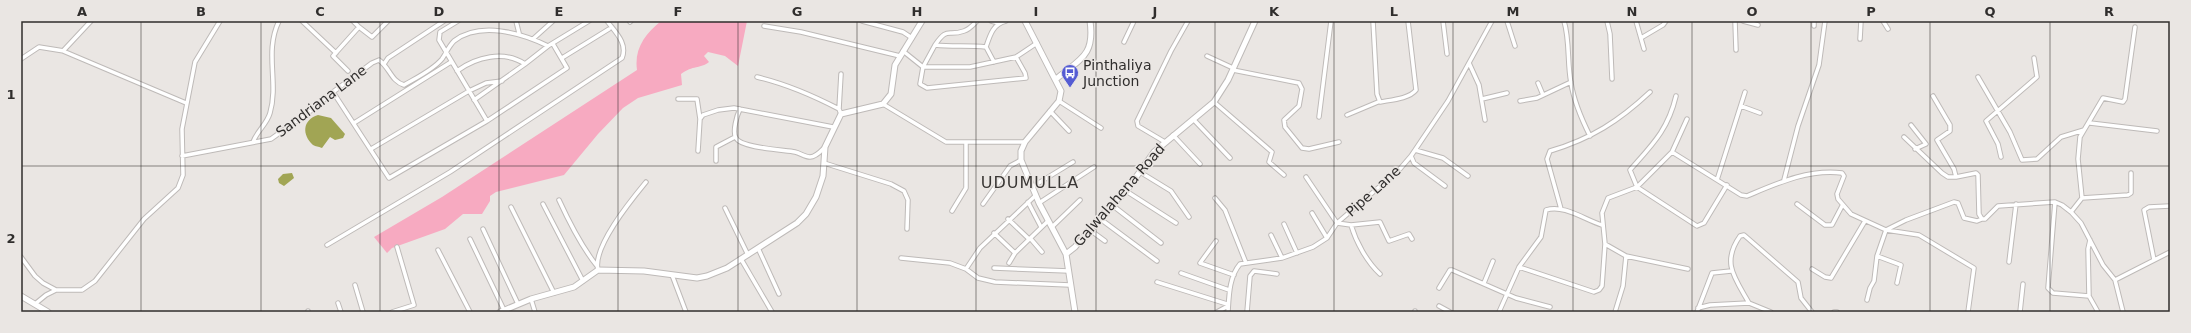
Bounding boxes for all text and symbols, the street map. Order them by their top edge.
text: A [77,4,87,19]
text: B [196,4,206,19]
text: C [315,4,325,19]
text: D [434,4,445,19]
text: E [555,4,563,19]
text: F [674,4,682,19]
text: G [792,4,802,19]
text: H [912,4,922,19]
text: I [1034,4,1038,19]
text: J [1152,4,1157,19]
text: K [1269,4,1280,19]
text: L [1390,4,1398,19]
text: M [1507,4,1519,19]
text: N [1627,4,1637,19]
text: O [1746,4,1758,19]
text: P [1866,4,1876,19]
text: Q [1984,4,1996,19]
text: R [2104,4,2114,19]
place label: Pinthaliya Junction [1082,57,1151,89]
street label: Sandriana Lane [273,62,369,140]
bus stop icon: Pinthaliya Junction [1060,63,1080,88]
text: 1 [6,87,16,102]
street label: Galwalahena Road [1070,141,1168,249]
street label: Pipe Lane [1342,162,1404,220]
district label: UDUMULLA [981,173,1079,192]
text: 2 [6,231,16,246]

